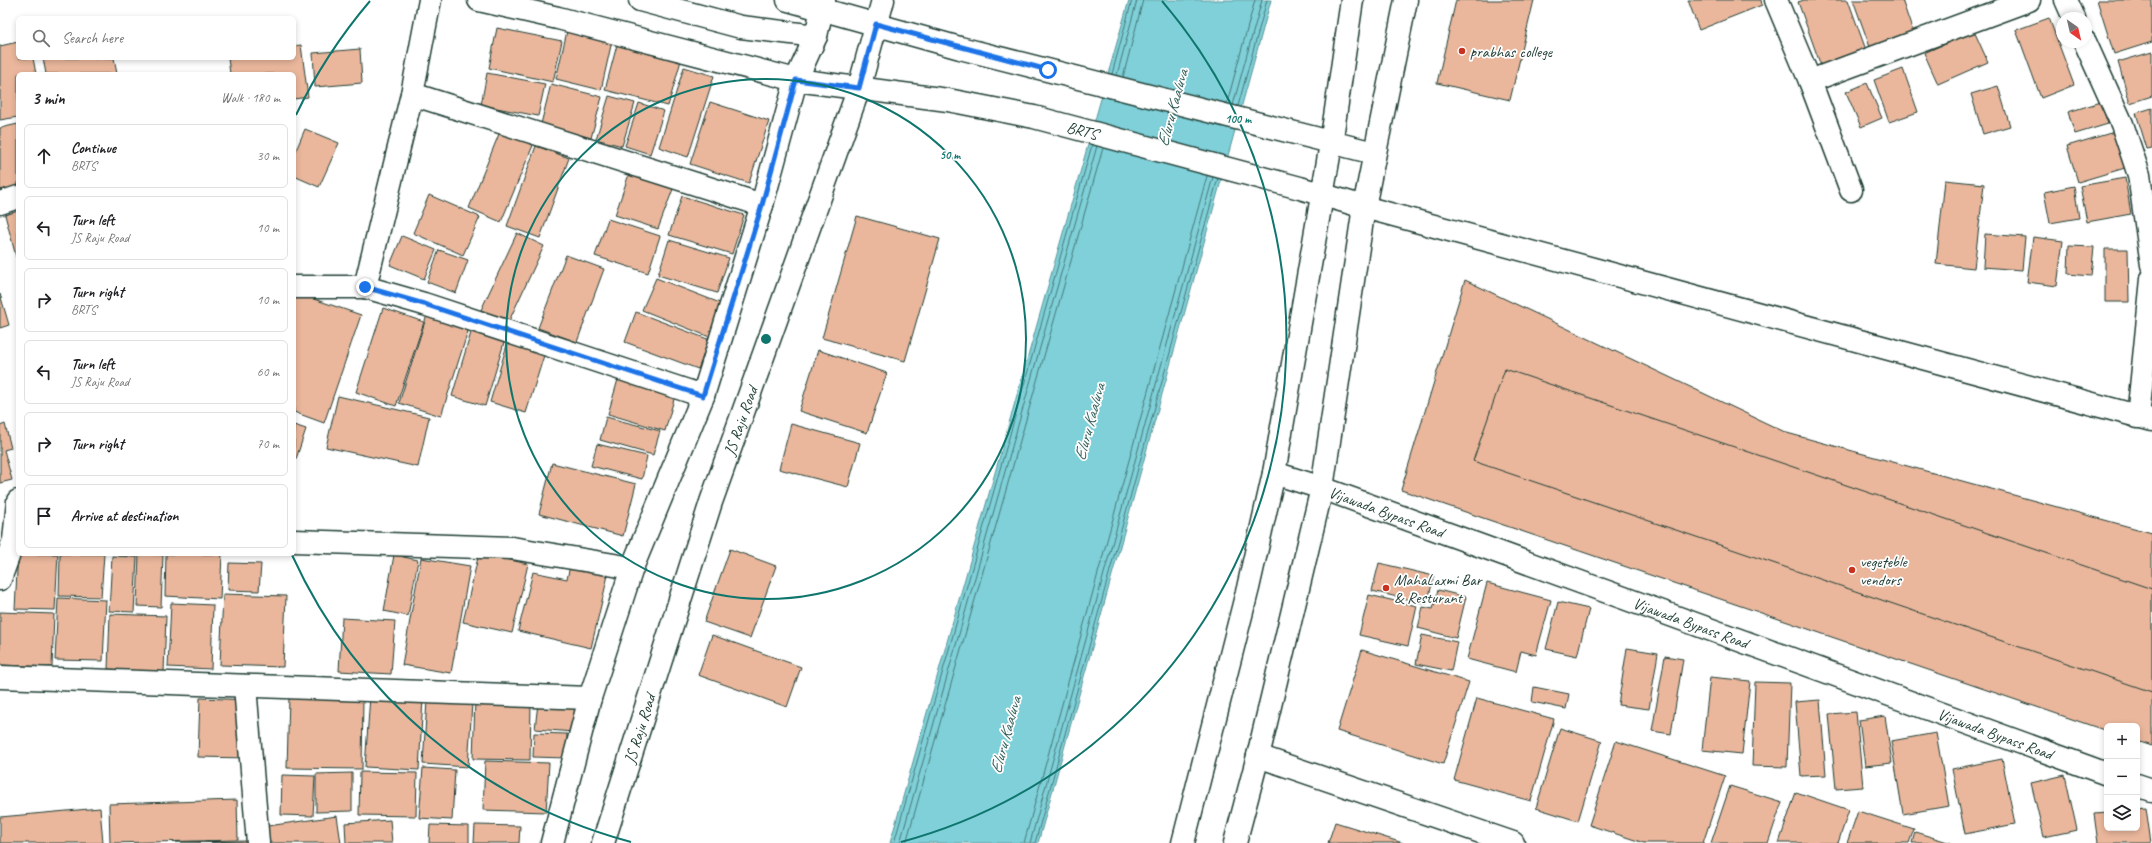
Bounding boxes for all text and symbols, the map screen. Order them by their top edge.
north arrow [2056,12,2092,48]
search box [16,16,296,60]
icon: search [30,27,52,49]
text: Search here [62,29,123,48]
place label: prabhas college [1470,42,1554,62]
marker: prabhas college [1457,46,1467,56]
route start [1039,61,1057,79]
water label: Eluru Kaaluva [1152,65,1193,149]
text: 3 min [32,88,65,109]
text: Walk · 180 m [221,90,280,106]
text: 100 m [1225,111,1252,127]
street label: BRTS [1064,117,1103,145]
text: Continue [71,139,116,158]
icon: ahead [33,145,55,167]
text: 50 m [940,147,961,163]
text: 30 m [257,148,279,164]
text: BRTS [71,158,96,174]
text: Turn left [71,211,114,230]
icon: left [33,217,55,239]
text: 10 m [257,220,279,236]
text: JS Raju Road [71,230,129,246]
route end [356,278,374,296]
text: Turn right [71,283,124,302]
icon: right [33,289,55,311]
text: 10 m [257,292,279,308]
text: BRTS [71,302,96,318]
centre of rings [759,332,773,346]
text: Turn left [71,355,114,374]
icon: left [33,361,55,383]
text: 60 m [257,364,279,380]
text: JS Raju Road [71,374,129,390]
water label: Eluru Kaaluva [1069,379,1110,463]
street label: JS Raju Road [719,381,763,459]
icon: right [33,433,55,455]
text: Turn right [71,435,124,454]
text: 70 m [257,436,279,452]
street label: Vijawada Bypass Road [1326,482,1449,543]
icon: arrive [33,505,55,527]
text: Arrive at destination [71,507,178,526]
place label: vegeteble vendors [1860,552,1909,590]
marker: vegeteble vendors [1847,565,1857,575]
place label: MahaLaxmi Bar & Resturant [1394,570,1484,608]
marker: MahaLaxmi Bar & Resturant [1381,583,1391,593]
street label: Vijawada Bypass Road [1630,593,1753,654]
street label: JS Raju Road [620,689,661,767]
water label: Eluru Kaaluva [985,692,1026,776]
street label: Vijawada Bypass Road [1935,704,2058,765]
map controls [2104,723,2140,831]
button: + [2104,723,2140,759]
button: − [2104,759,2140,795]
button: layers [2104,795,2140,831]

